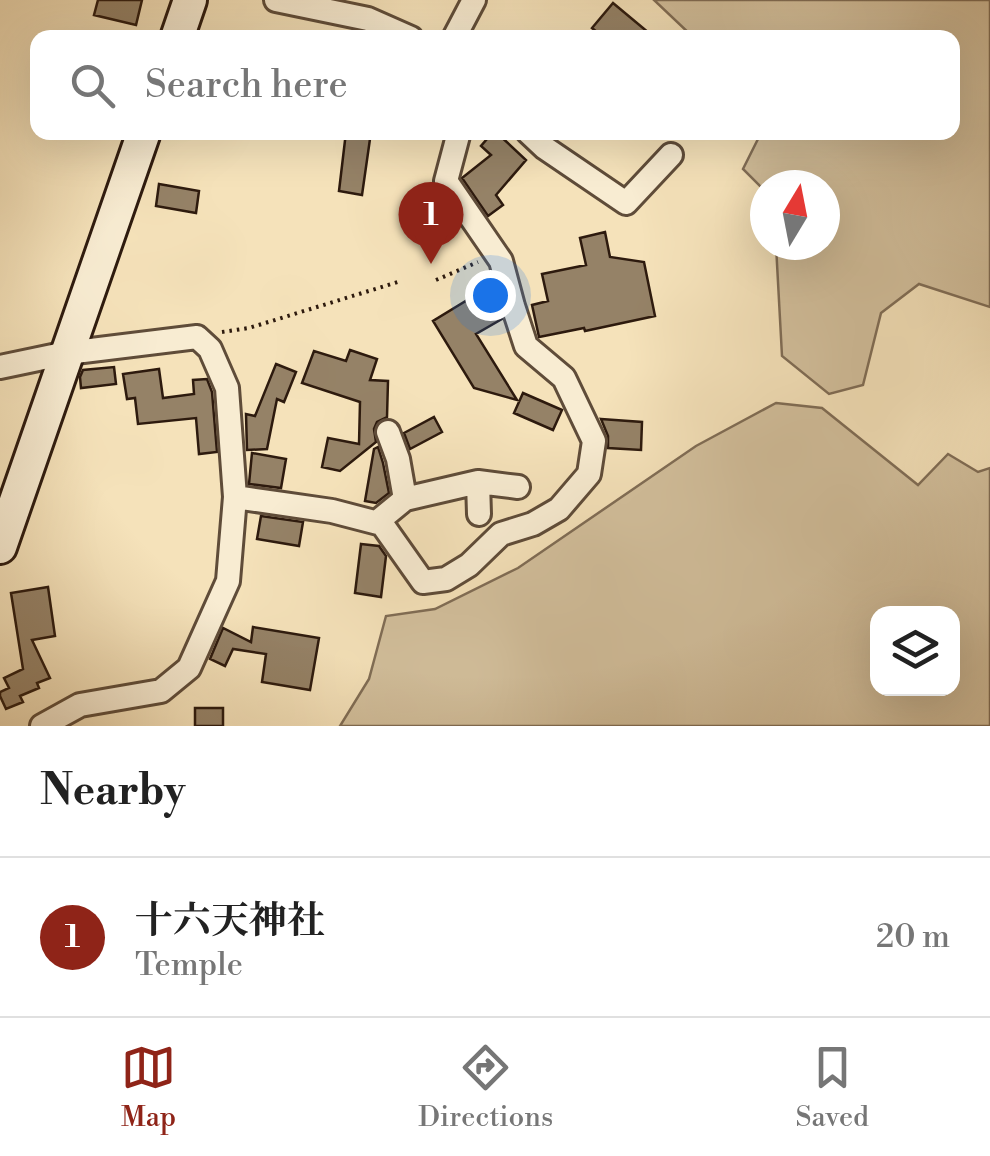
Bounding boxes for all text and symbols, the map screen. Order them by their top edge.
search box [30,30,960,140]
icon: search [65,58,120,113]
text: Search here [145,62,348,109]
north arrow [750,170,840,260]
pin: 1 [398,182,464,264]
your location [465,270,516,321]
map controls [870,606,960,696]
button: layers [870,606,960,696]
text: Nearby [40,765,185,818]
text: 十六天神社 [135,898,325,945]
text: 1 [65,917,80,957]
text: 20 m [876,917,950,957]
text: Temple [135,945,243,985]
tab: Map [121,1040,176,1135]
tab: Directions [418,1040,553,1135]
tab: Saved [795,1040,869,1135]

